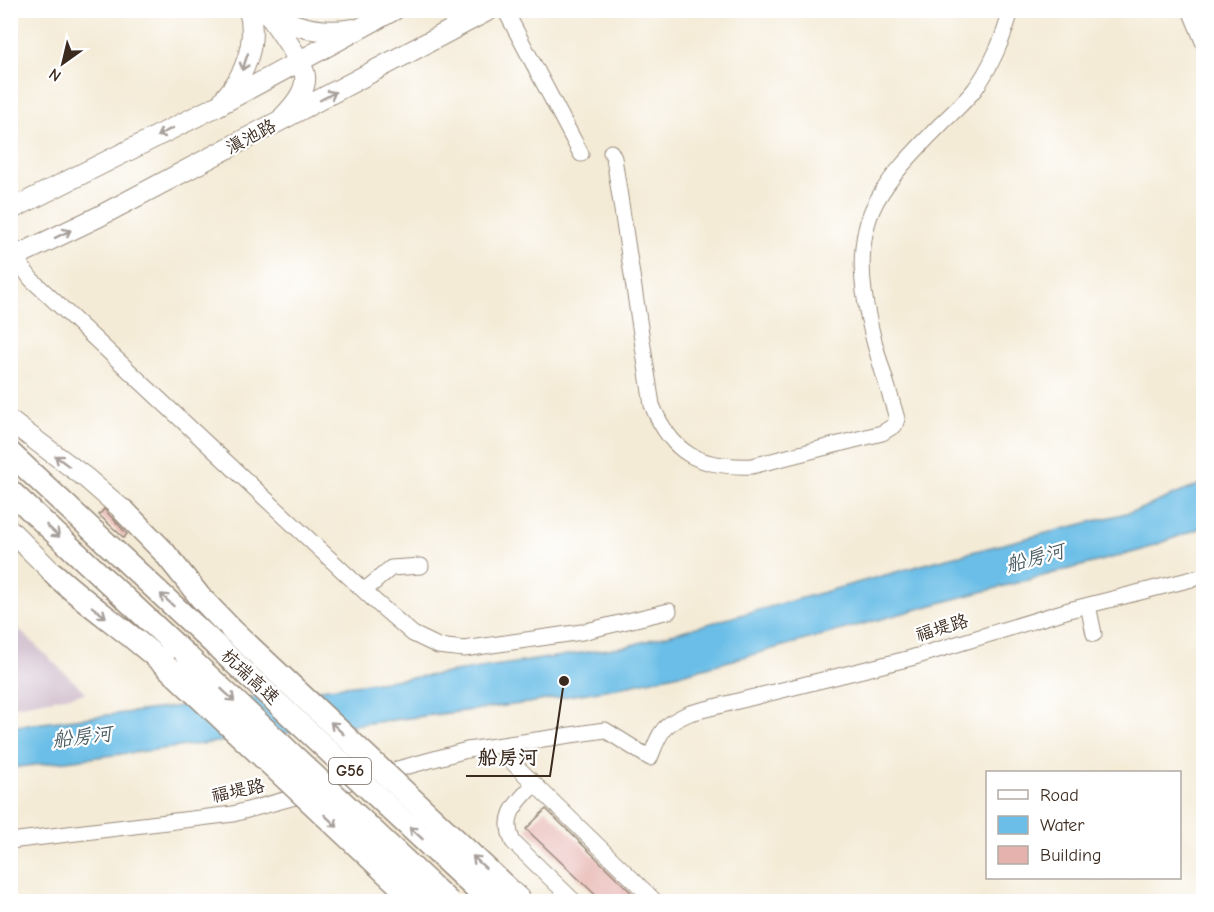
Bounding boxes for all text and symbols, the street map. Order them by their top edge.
north arrow [33,33,93,93]
one-way arrow [239,52,250,71]
text: N [46,64,65,85]
one-way arrow [319,90,337,101]
street label: 滇池路 [222,115,280,159]
one-way arrow [156,127,174,139]
one-way arrow [54,228,72,239]
one-way arrow [55,454,71,467]
one-way arrow [46,524,61,538]
water label: 船房河 [1003,538,1070,577]
one-way arrow [160,593,175,607]
one-way arrow [91,605,107,618]
street label: 福堤路 [913,610,971,646]
street label: 杭瑞高速 [217,645,283,709]
one-way arrow [221,688,236,702]
one-way arrow [330,721,345,735]
water label: 船房河 [51,722,116,752]
callout: 船房河 [466,738,550,776]
text: 船房河 [478,746,538,769]
road number: G56 [329,758,371,784]
legend [986,771,1181,879]
street label: 福堤路 [209,775,267,807]
text: Road [1040,785,1079,806]
one-way arrow [323,814,338,828]
text: Water [1040,815,1085,836]
one-way arrow [409,826,424,840]
text: Building [1040,845,1102,866]
one-way arrow [472,854,487,869]

